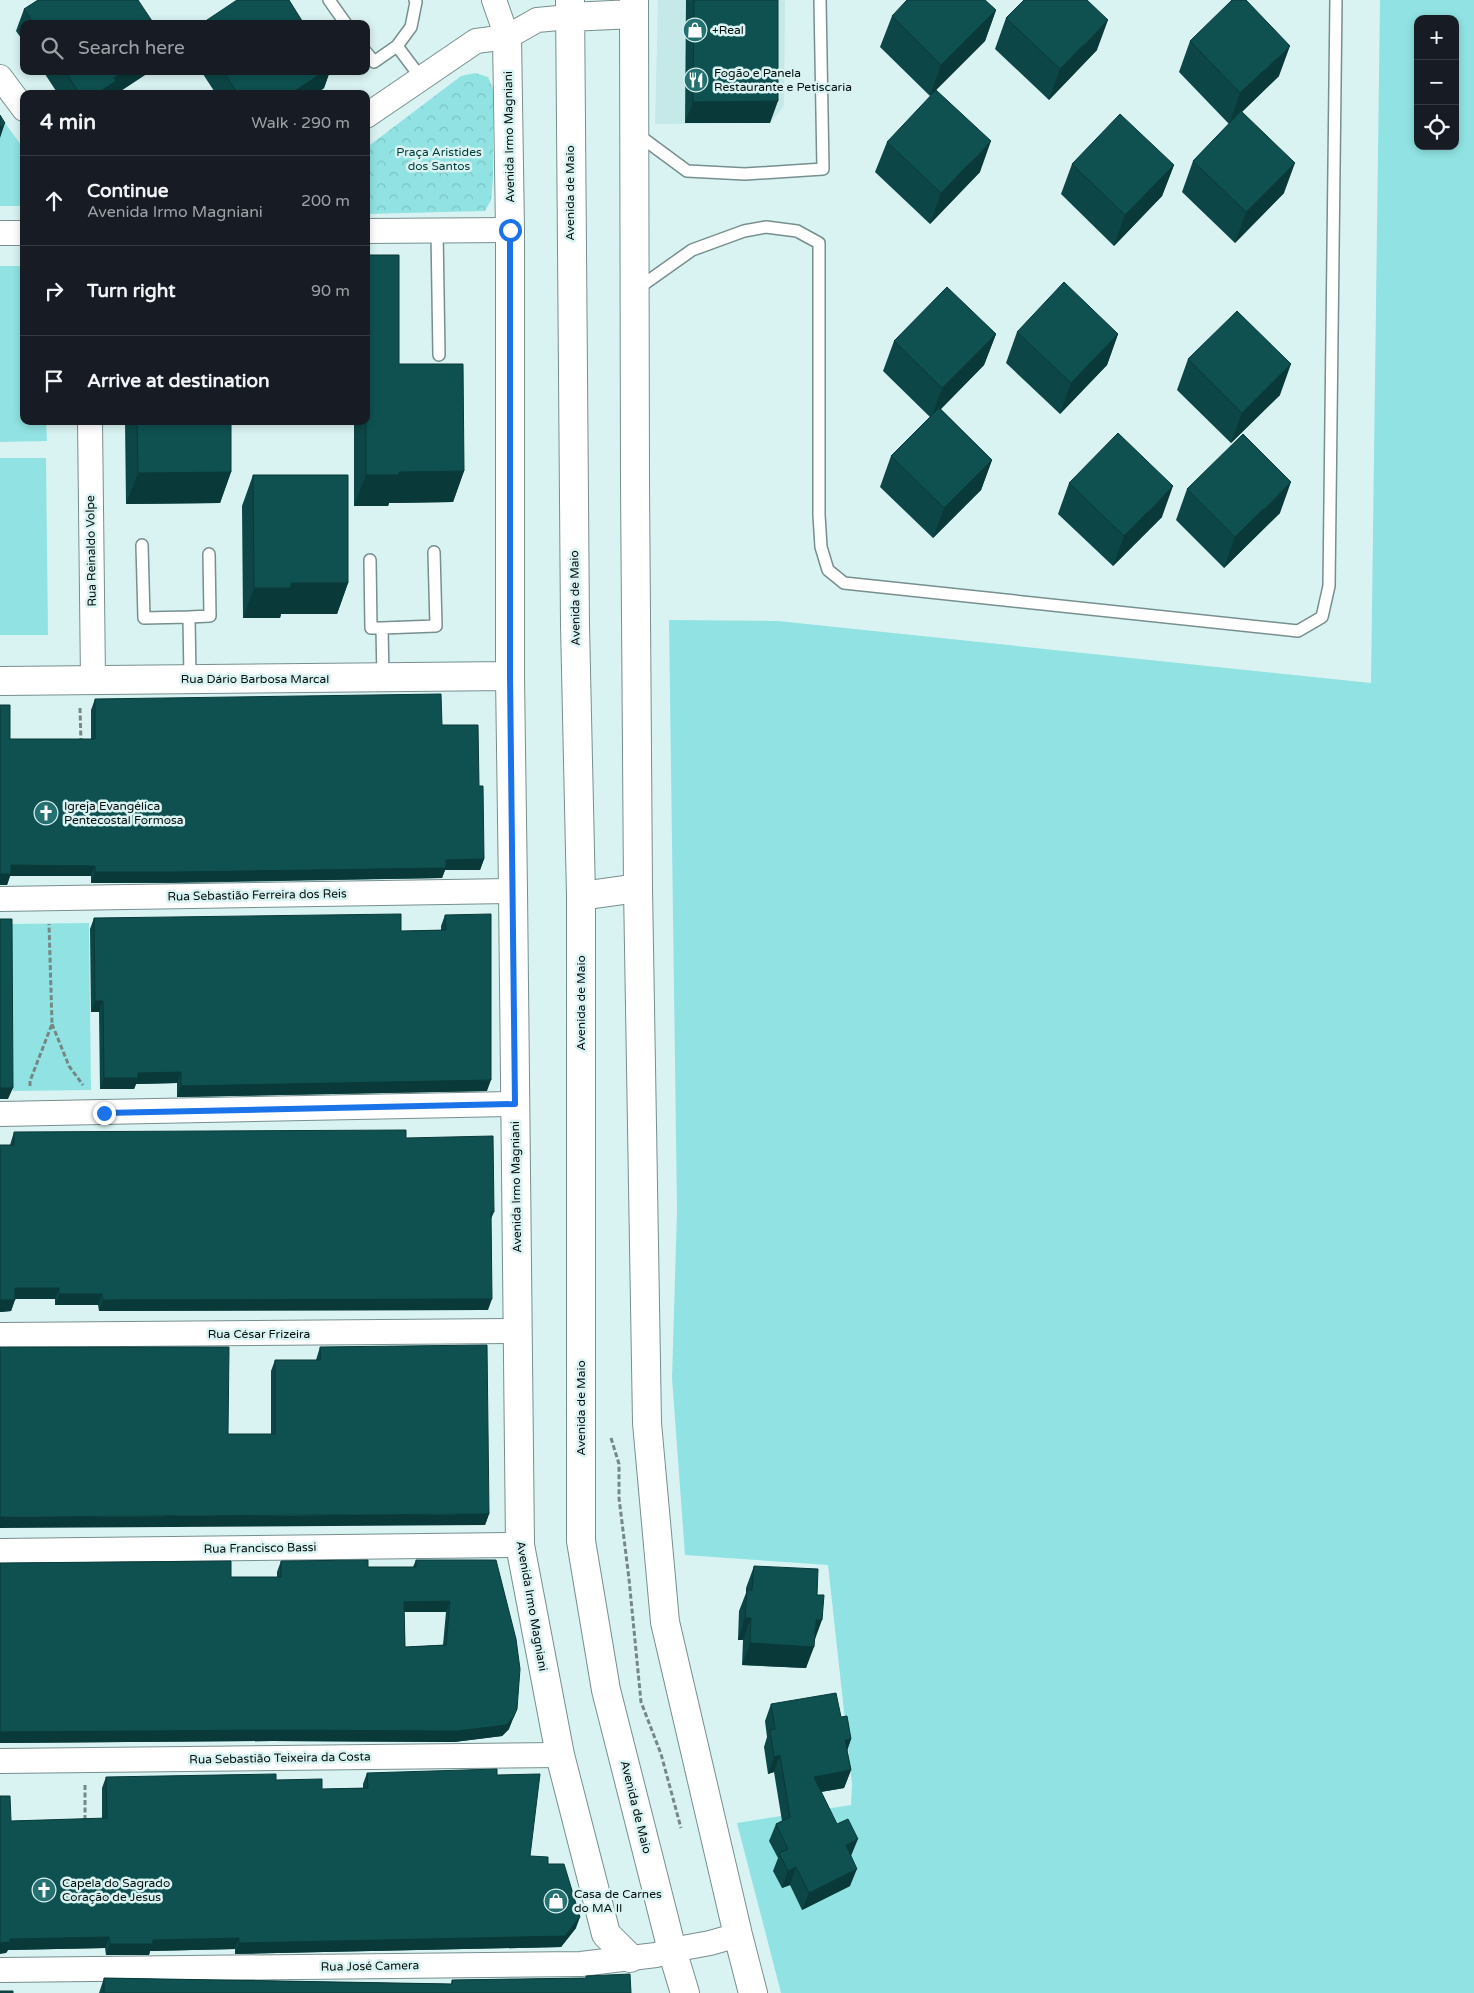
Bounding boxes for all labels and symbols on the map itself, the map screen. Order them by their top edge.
shop icon: +Real [682,17,708,43]
place label: +Real [712,23,744,37]
place label: Fogão e Panela Restaurante e Petiscaria [714,66,852,94]
restaurant icon: Fogão e Panela Restaurante e Petiscaria [683,67,709,93]
street label: Avenida Irmo Magniani [501,71,517,203]
park label: Praça Aristides dos Santos [396,145,482,173]
street label: Avenida de Maio [563,145,577,241]
route start [499,219,522,242]
street label: Rua Reinaldo Volpe [83,495,99,607]
street label: Avenida de Maio [567,550,583,646]
street label: Rua Dário Barbosa Marcal [181,672,329,686]
place label: Igreja Evangélica Pentecostal Formosa [64,799,183,827]
church icon: Igreja Evangélica Pentecostal Formosa [33,800,59,826]
street label: Rua Sebastião Ferreira dos Reis [167,886,347,904]
street label: Avenida de Maio [574,955,588,1051]
route end [93,1102,116,1125]
street label: Avenida Irmo Magniani [508,1121,524,1253]
street label: Rua César Frizeira [208,1327,310,1341]
street label: Avenida de Maio [574,1360,588,1456]
street label: Rua Francisco Bassi [203,1540,317,1556]
street label: Avenida Irmo Magniani [514,1540,550,1672]
street label: Rua Sebastião Teixeira da Costa [189,1749,371,1767]
street label: Avenida de Maio [618,1759,654,1855]
place label: Capela do Sagrado Coração de Jesus [62,1876,170,1904]
church icon: Capela do Sagrado Coração de Jesus [31,1877,57,1903]
place label: Casa de Carnes do MA II [574,1887,662,1915]
shop icon: Casa de Carnes do MA II [543,1888,569,1914]
street label: Rua José Camera [321,1958,419,1974]

